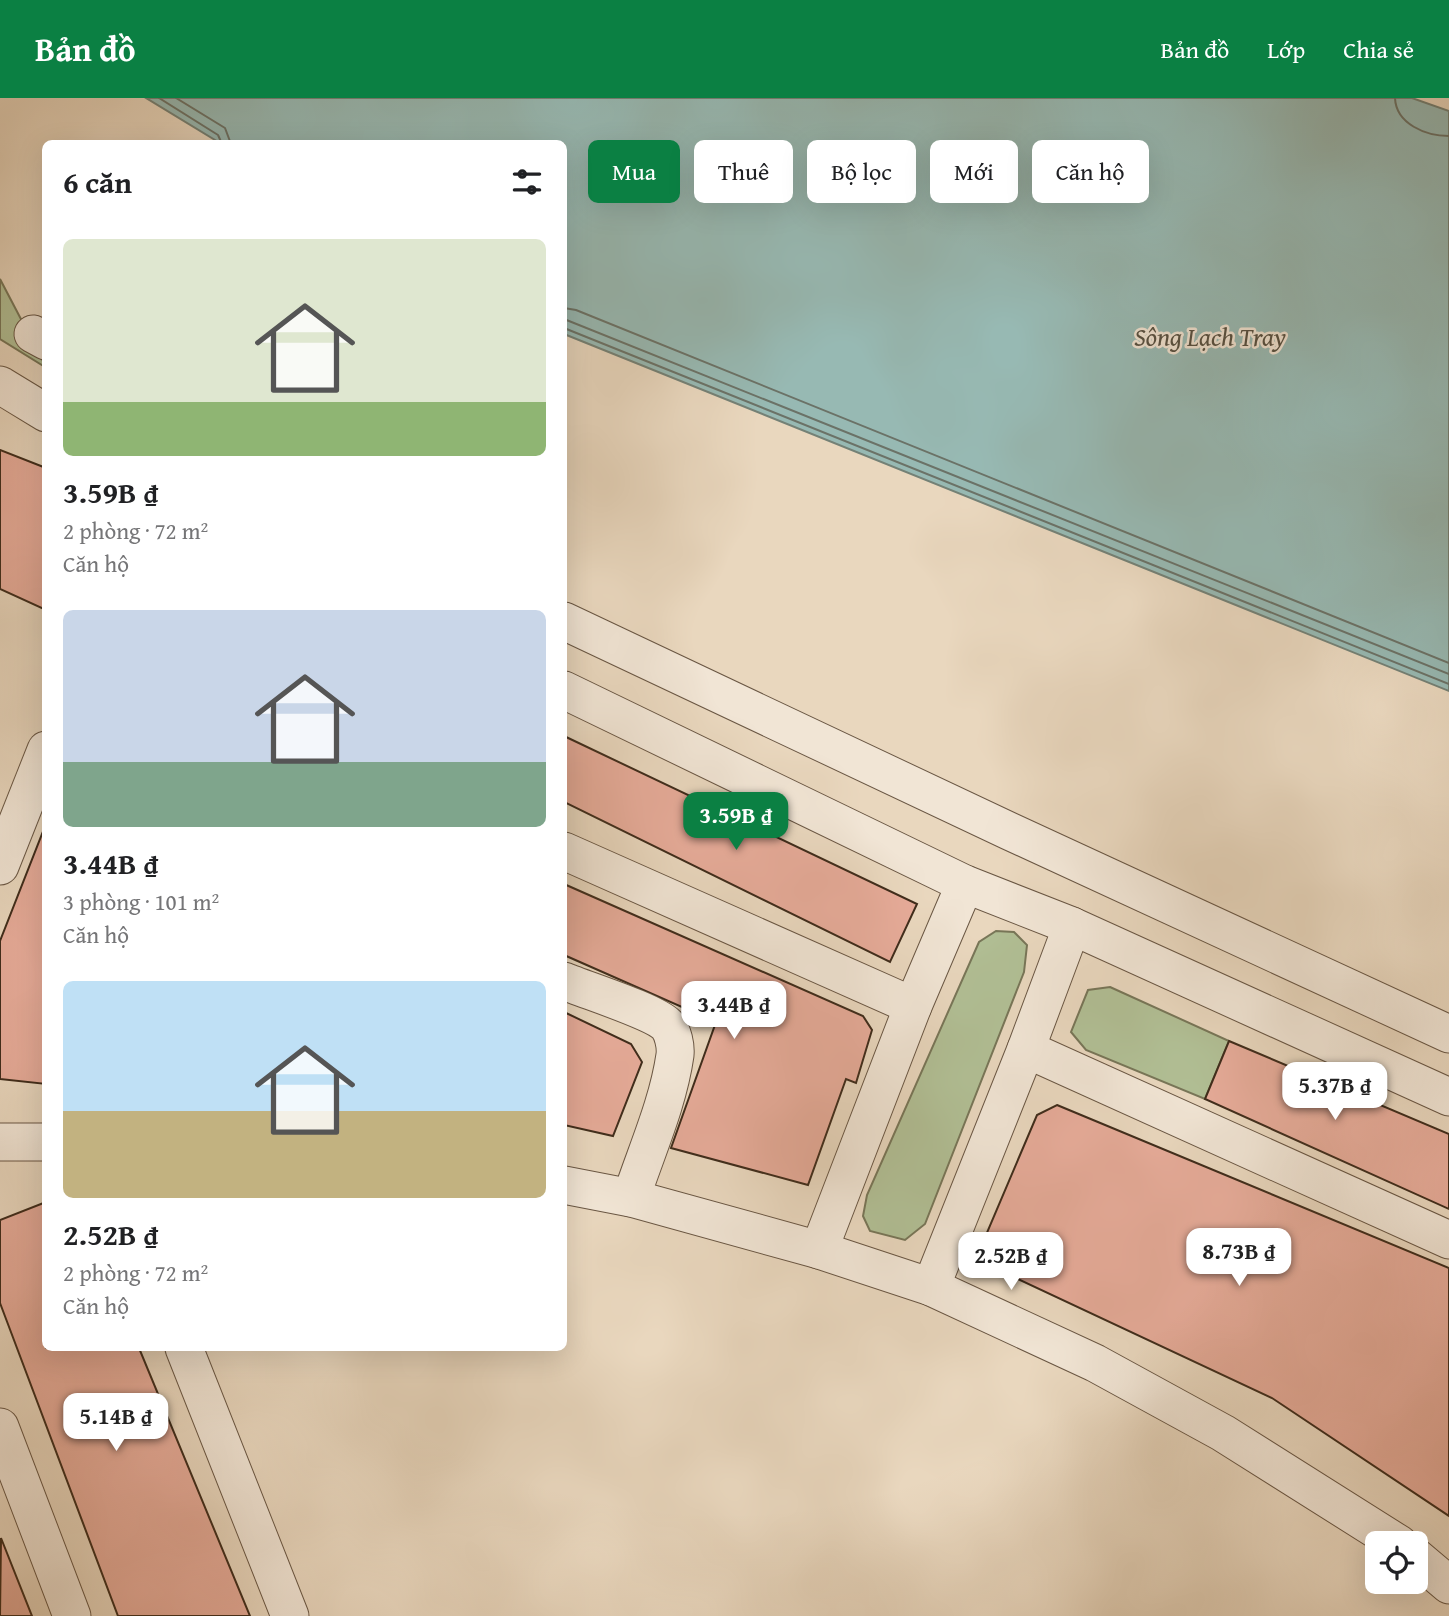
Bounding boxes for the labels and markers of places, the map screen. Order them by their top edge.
pin: 3.59B ₫ [671,792,801,852]
pin: 3.44B ₫ [669,982,799,1041]
pin: 5.37B ₫ [1270,1062,1400,1122]
pin: 8.73B ₫ [1174,1228,1304,1288]
pin: 2.52B ₫ [946,1232,1076,1292]
pin: 5.14B ₫ [51,1394,181,1453]

